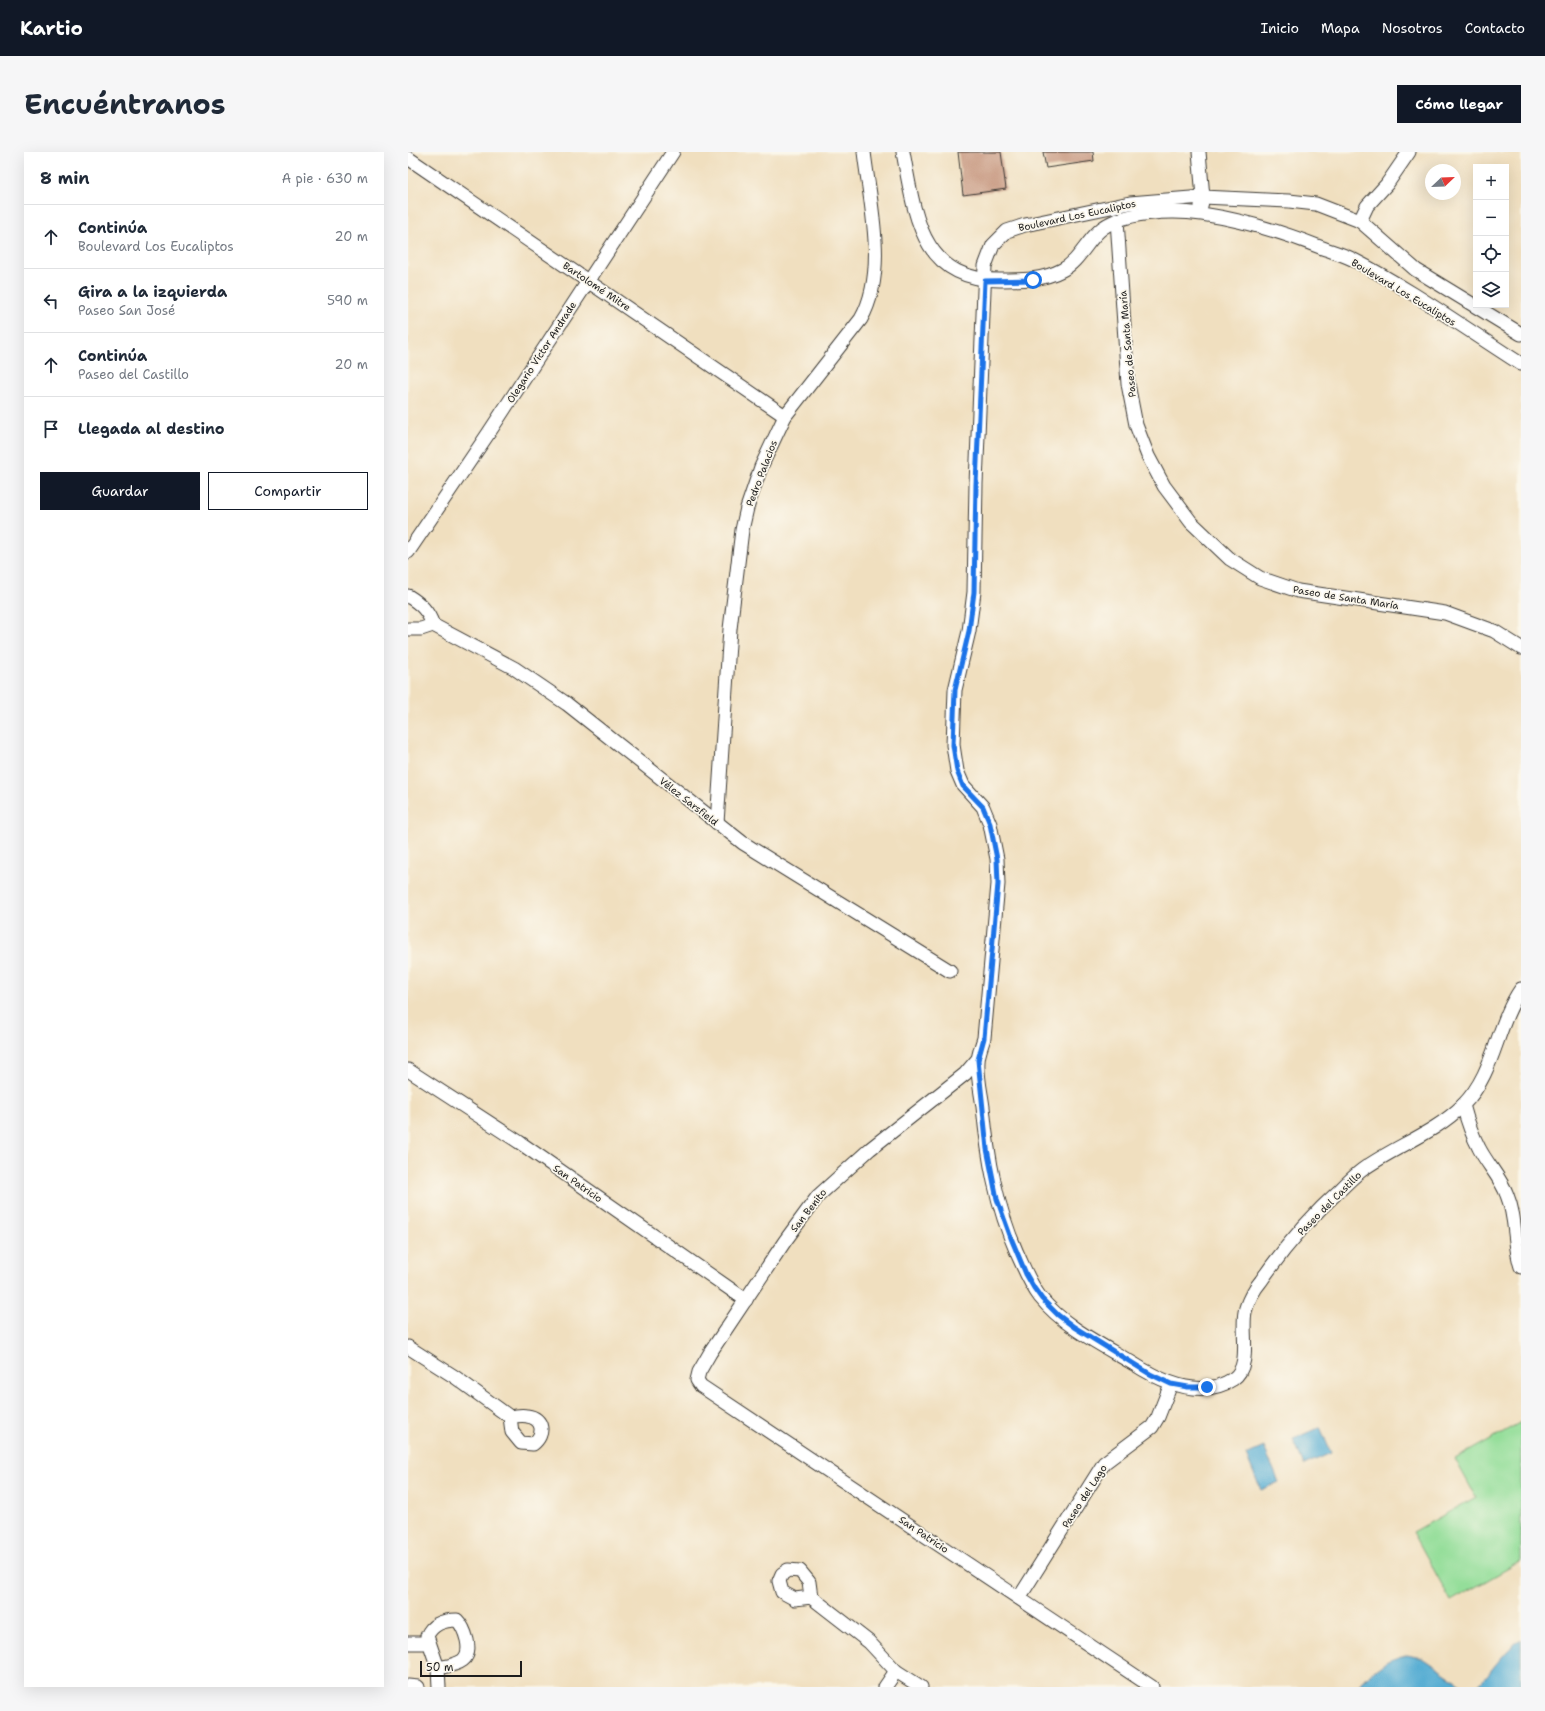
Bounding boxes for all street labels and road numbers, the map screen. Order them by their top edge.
street label: Boulevard Los Eucaliptos [1017,197,1137,234]
street label: Boulevard Los Eucaliptos [1349,256,1458,329]
street label: Bartolomé Mitre [560,259,633,314]
street label: Paseo de Santa María [1116,289,1139,398]
street label: Olegario Víctor Andrade [504,299,579,405]
street label: Pedro Palacios [743,438,780,508]
street label: Paseo de Santa María [1292,583,1401,612]
street label: Vélez Sarsfield [657,774,721,829]
street label: San Patricio [550,1162,605,1205]
street label: Paseo del Castillo [1295,1169,1364,1238]
street label: San Benito [787,1186,829,1235]
street label: Paseo del Lago [1059,1462,1110,1530]
street label: San Patricio [896,1513,951,1556]

